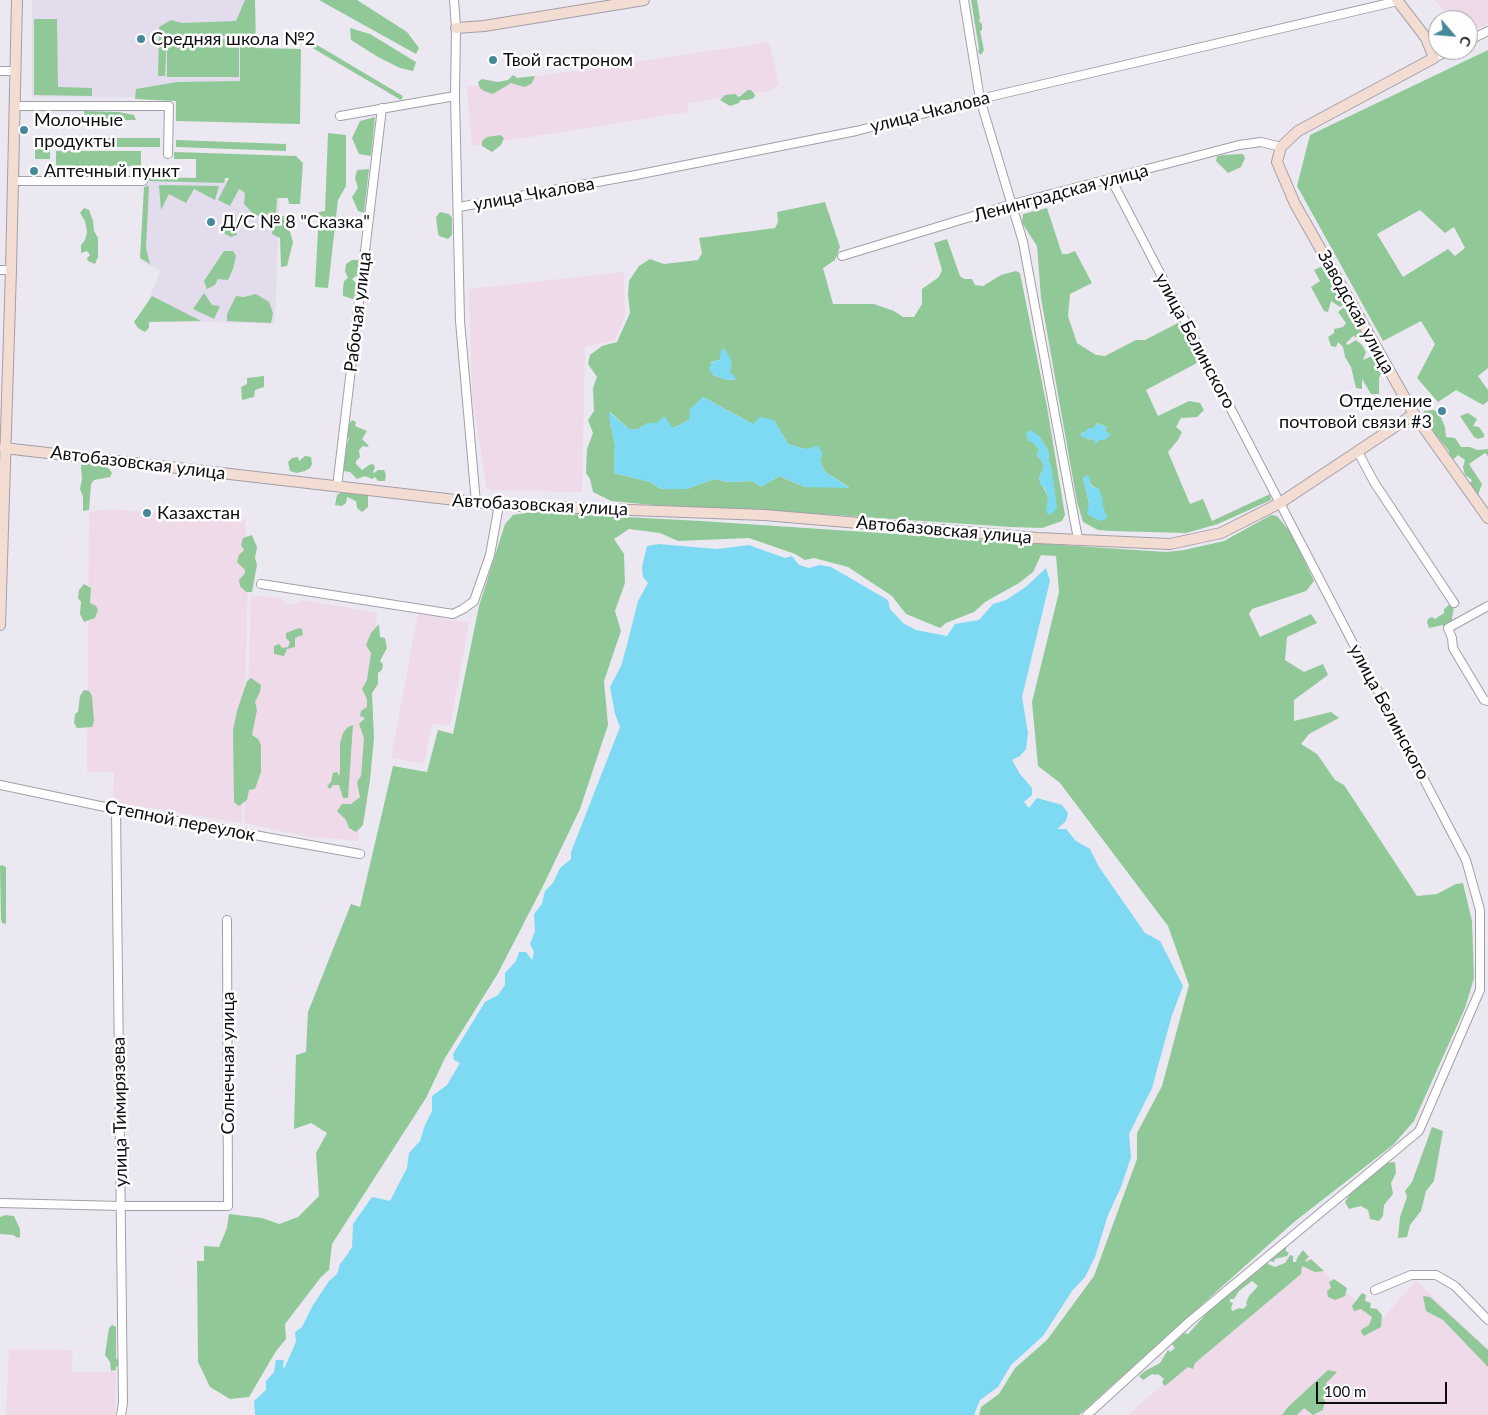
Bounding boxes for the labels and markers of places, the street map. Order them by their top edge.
place label: Средняя школа №2 [151,28,315,50]
marker: Средняя школа №2 [135,33,147,45]
place label: Твой гастроном [503,49,633,71]
marker: Твой гастроном [487,54,499,66]
place label: Молочные продукты [34,109,123,152]
marker: Молочные продукты [18,124,30,136]
place label: Аптечный пункт [44,160,180,182]
marker: Аптечный пункт [28,165,40,177]
place label: Д/С № 8 "Сказка" [221,211,370,233]
marker: Д/С № 8 "Сказка" [205,216,217,228]
place label: Отделение почтовой связи #3 [1279,390,1432,432]
marker: Отделение почтовой связи #3 [1436,405,1448,417]
place label: Казахстан [157,502,240,524]
marker: Казахстан [141,507,153,519]

